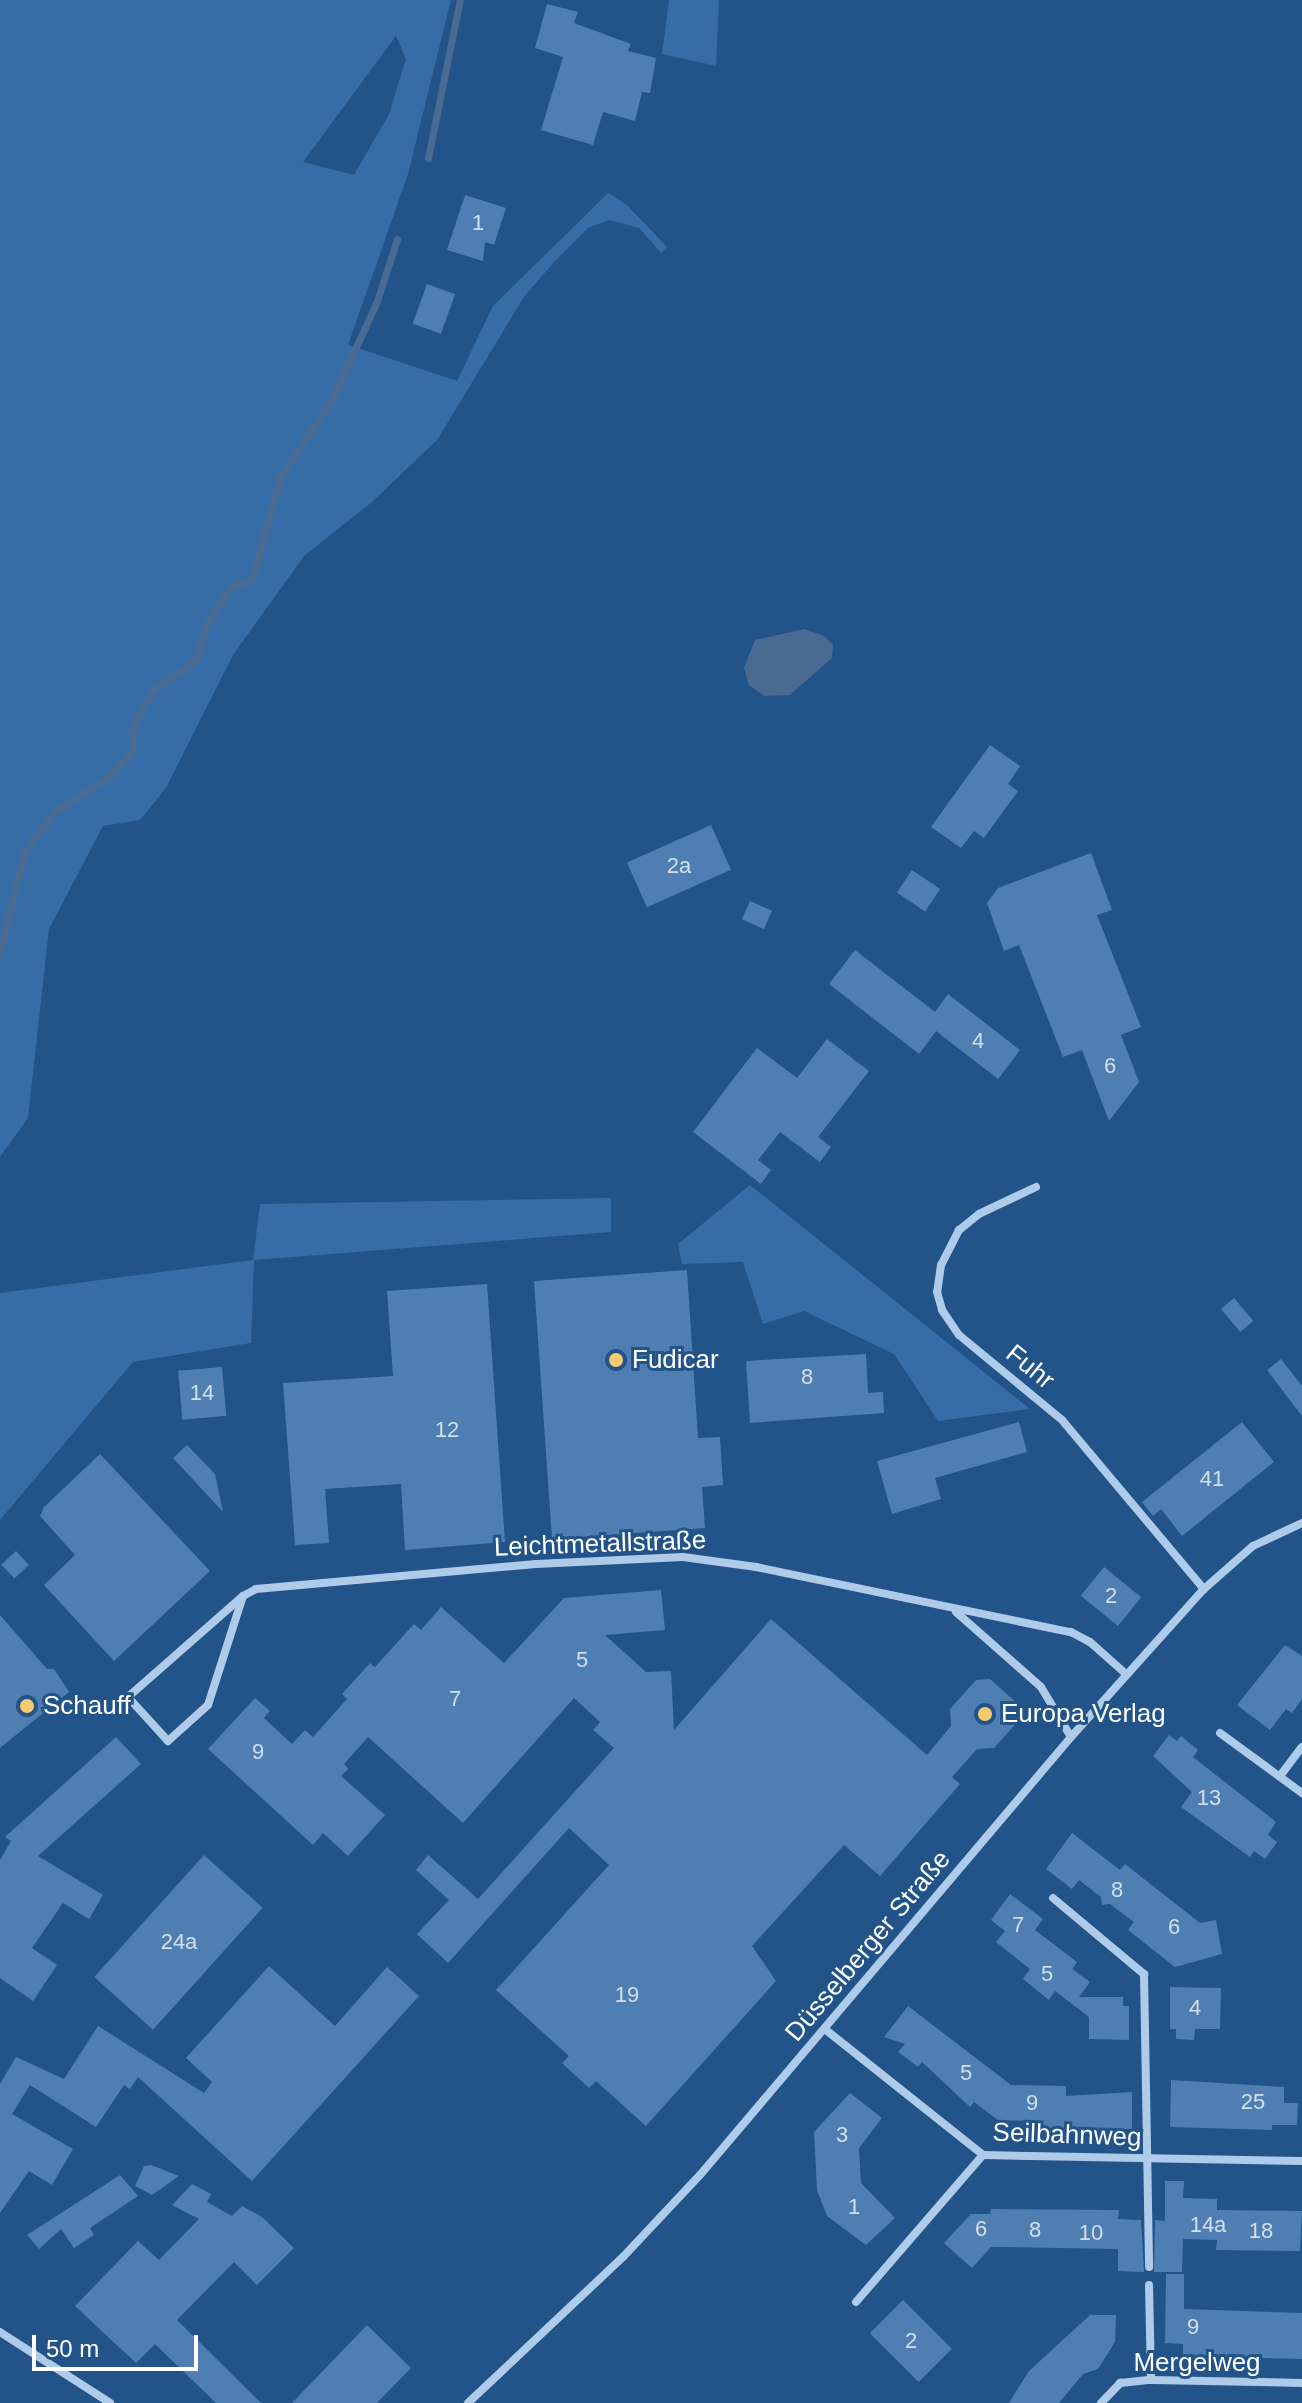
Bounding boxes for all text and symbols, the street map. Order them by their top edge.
house number: 1 [472,210,484,236]
house number: 2a [667,853,691,879]
house number: 4 [972,1028,984,1054]
house number: 6 [1104,1053,1116,1079]
street label: Fuhr [999,1338,1061,1396]
place label: Fudicar [632,1344,719,1376]
marker: Fudicar [607,1351,625,1369]
house number: 8 [801,1364,813,1390]
house number: 14 [190,1380,214,1406]
house number: 12 [435,1417,459,1443]
house number: 41 [1200,1466,1224,1492]
street label: Leichtmetallstraße [493,1525,707,1563]
house number: 2 [1105,1583,1117,1609]
house number: 5 [576,1647,588,1673]
house number: 7 [449,1686,461,1712]
place label: Schauff [43,1690,131,1722]
marker: Schauff [18,1697,36,1715]
place label: Europa Verlag [1001,1698,1166,1730]
marker: Europa Verlag [976,1705,994,1723]
house number: 9 [252,1739,264,1765]
house number: 13 [1197,1785,1221,1811]
street label: Düsselberger Straße [779,1844,957,2048]
house number: 8 [1111,1877,1123,1903]
house number: 7 [1012,1912,1024,1938]
house number: 6 [1168,1914,1180,1940]
house number: 24a [161,1929,197,1955]
house number: 5 [1041,1961,1053,1987]
house number: 19 [615,1982,639,2008]
house number: 4 [1189,1995,1201,2021]
house number: 5 [960,2060,972,2086]
house number: 25 [1241,2089,1265,2115]
house number: 9 [1026,2090,1038,2116]
street label: Seilbahnweg [992,2117,1142,2153]
house number: 3 [836,2122,848,2148]
house number: 1 [848,2194,860,2220]
house number: 14a [1190,2212,1226,2238]
house number: 6 [975,2216,987,2242]
house number: 8 [1029,2217,1041,2243]
house number: 18 [1249,2218,1273,2244]
house number: 10 [1079,2220,1103,2246]
house number: 9 [1187,2314,1199,2340]
scale bar [36,2319,202,2369]
house number: 2 [905,2328,917,2354]
text: 50 m [46,2335,99,2362]
street label: Mergelweg [1133,2347,1261,2379]

